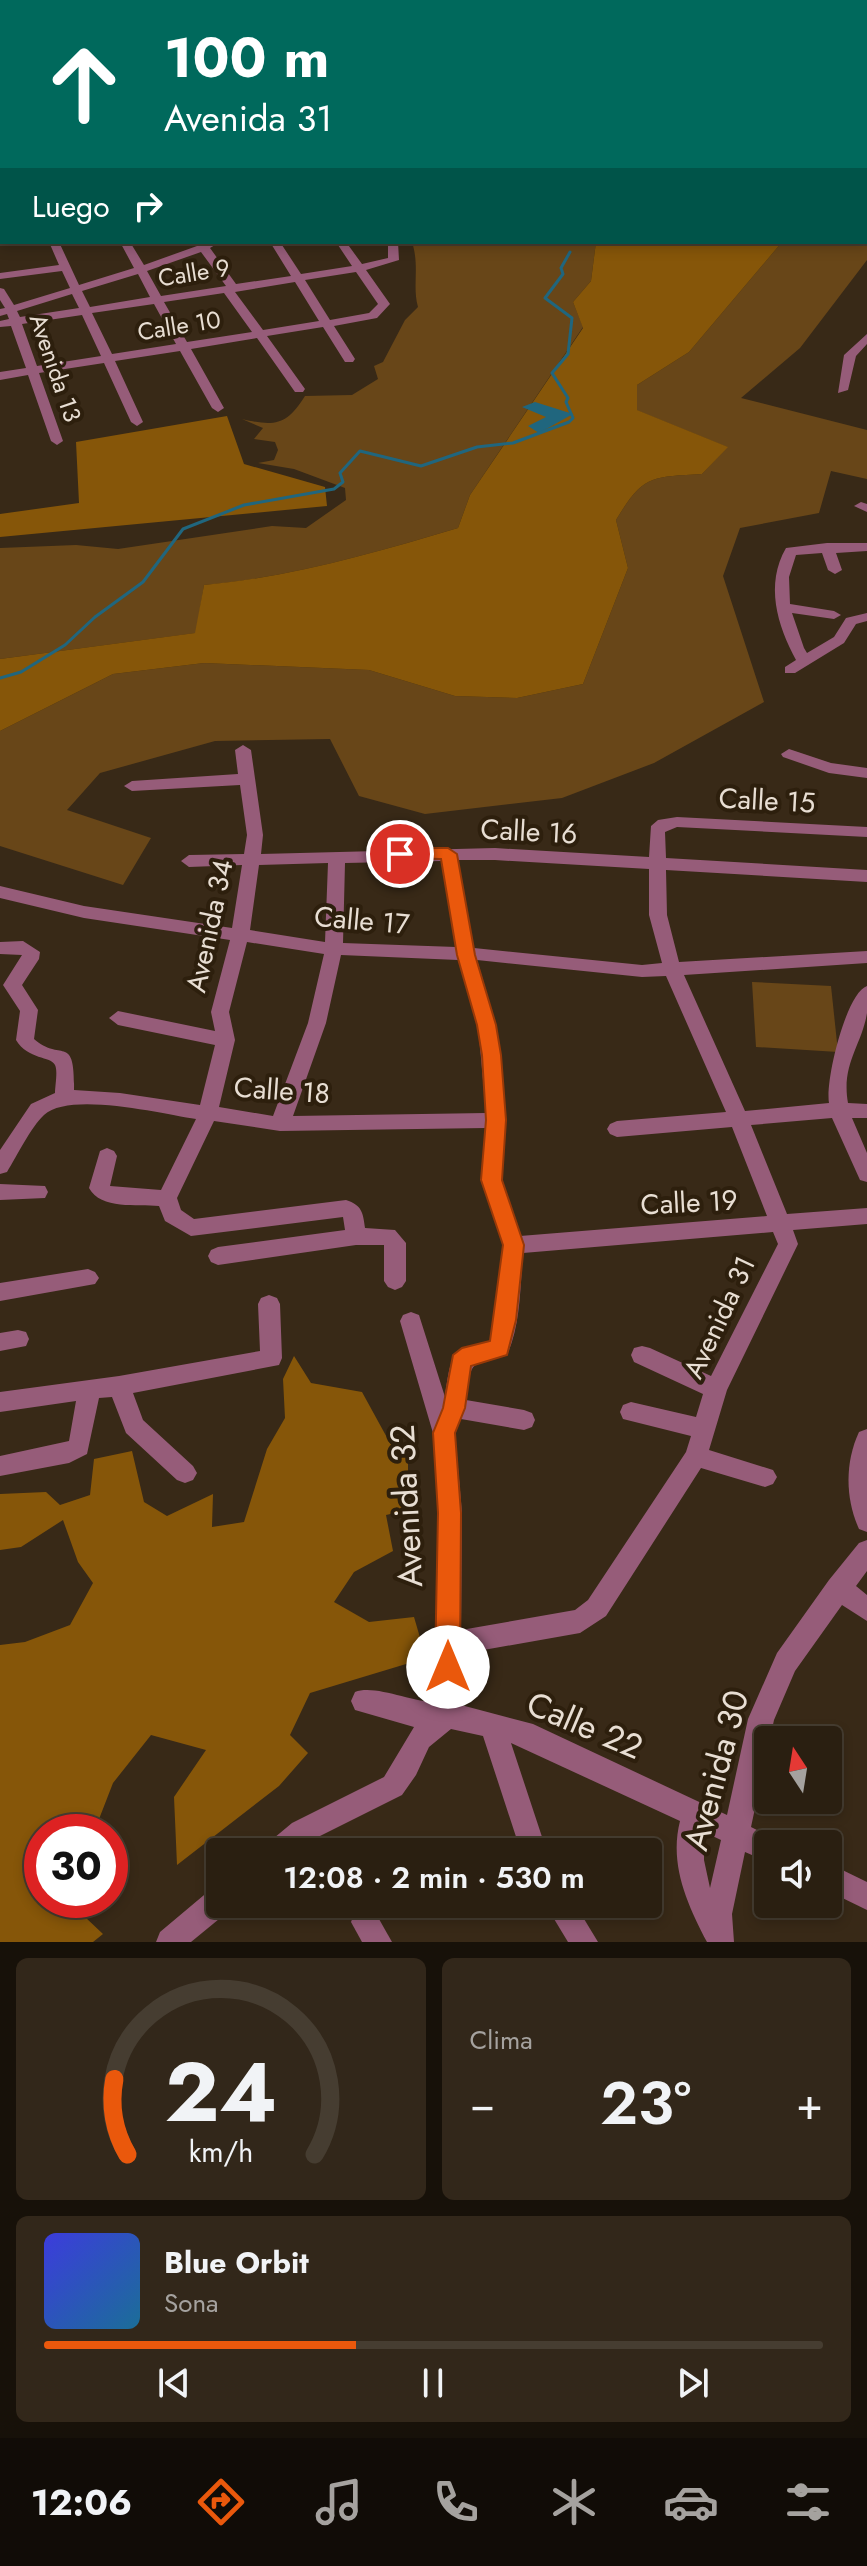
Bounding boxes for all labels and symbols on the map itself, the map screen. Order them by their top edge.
street label: Calle 9 [155,250,232,295]
street label: Calle 10 [135,302,223,349]
street label: Avenida 13 [21,309,90,427]
street label: Calle 15 [718,777,816,824]
street label: Calle 16 [479,808,579,855]
pin [366,820,434,888]
street label: Avenida 34 [175,856,244,996]
street label: Calle 17 [313,896,412,945]
street label: Calle 18 [233,1067,331,1114]
street label: Calle 19 [639,1179,739,1226]
street label: Avenida 31 [673,1249,766,1385]
street label: Avenida 32 [378,1423,435,1589]
position arrow [406,1625,490,1709]
street label: Calle 22 [519,1679,650,1772]
street label: Avenida 30 [672,1684,761,1856]
north arrow [754,1726,842,1814]
speed limit sign: 30 [24,1814,128,1918]

